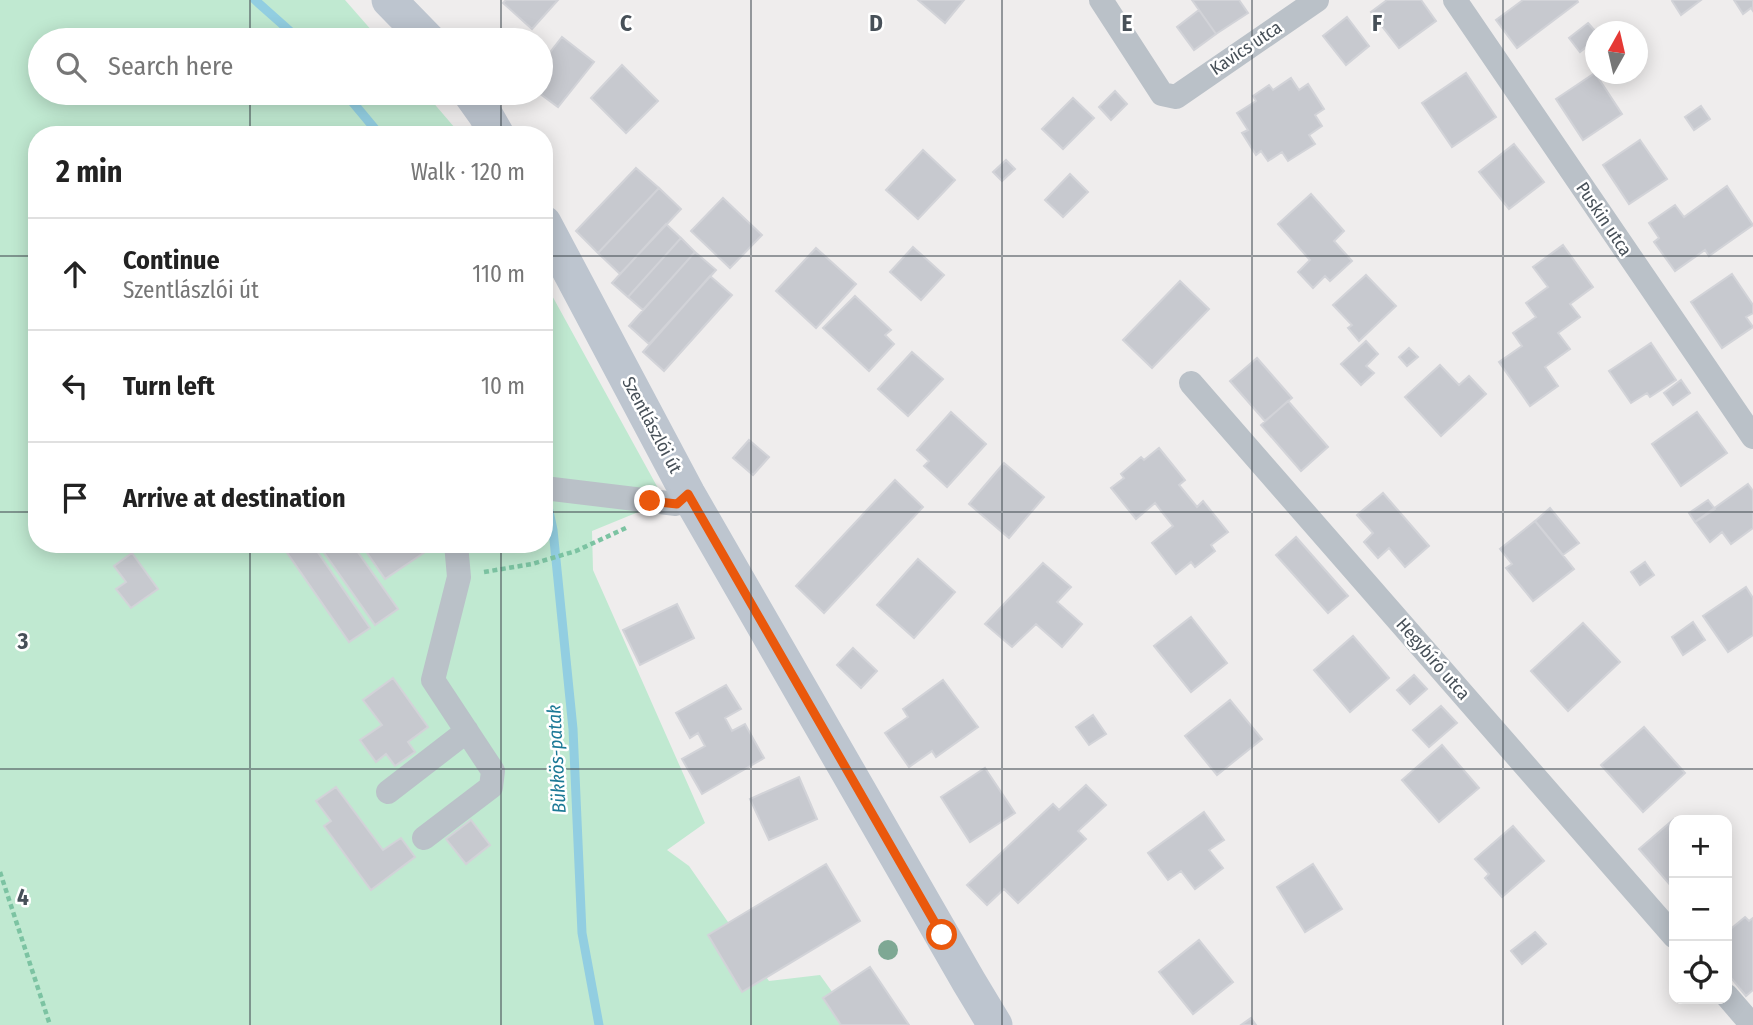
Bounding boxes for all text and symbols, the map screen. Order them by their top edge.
text: C [620,9,632,37]
text: D [869,9,883,37]
text: E [1122,9,1133,37]
text: F [1372,9,1382,37]
street label: Kavics utca [1206,16,1286,80]
north arrow [1585,21,1648,84]
search box [28,28,553,105]
icon: search [52,48,90,86]
text: Search here [108,51,233,82]
text: 2 min [56,154,123,190]
text: Walk · 120 m [411,158,525,186]
street label: Puskin utca [1571,178,1637,260]
text: Continue [123,245,220,276]
icon: ahead [56,255,94,293]
text: 110 m [472,260,525,288]
text: Szentlászlói út [123,276,259,304]
icon: left [56,367,94,405]
text: Turn left [123,371,215,402]
text: 10 m [481,372,525,400]
street label: Szentlászlói út [617,373,687,477]
icon: arrive [56,479,94,517]
text: Arrive at destination [123,483,346,514]
route end [634,485,665,516]
street label: Hegybíró utca [1391,614,1475,705]
text: 3 [17,627,29,655]
water label: Bükkös-patak [542,704,571,814]
map controls [1669,815,1732,1004]
button: + [1669,815,1732,878]
button: − [1669,878,1732,941]
text: 4 [17,883,29,911]
route start [926,919,957,950]
button: locate [1669,941,1732,1004]

